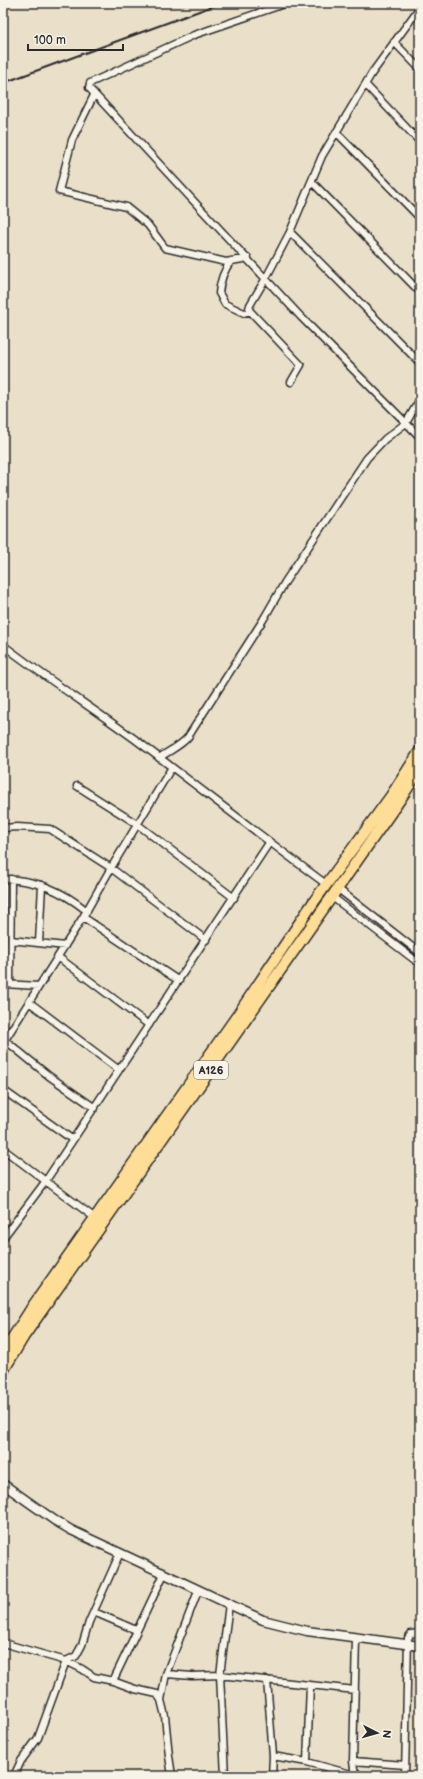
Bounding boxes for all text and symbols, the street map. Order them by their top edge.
scale bar [28,26,123,52]
text: 100 m [34,33,66,48]
road number: A126 [194,1061,228,1079]
north arrow [357,1713,397,1753]
text: N [380,1729,393,1739]

